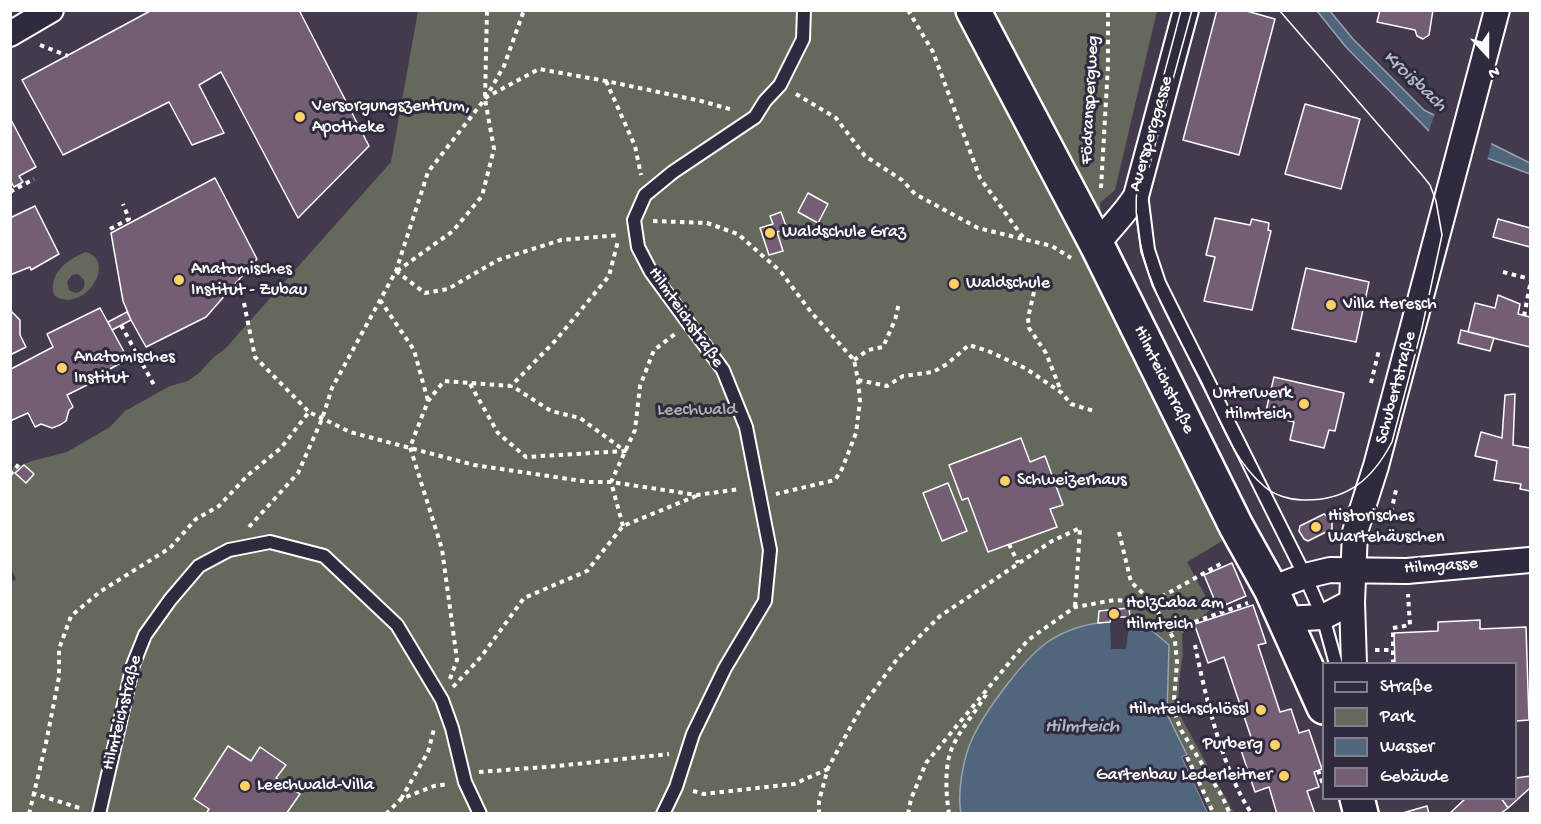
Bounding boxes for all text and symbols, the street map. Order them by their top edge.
north arrow [1457,24,1517,84]
street label: Födranspergweg [1077,35,1105,165]
water label: Kroisbach [1377,46,1451,118]
text: N [1485,61,1502,82]
street label: Auersperggasse [1125,74,1179,194]
place label: Versorgungszentrum, Apotheke [312,96,470,138]
marker: Versorgungszentrum, Apotheke [293,110,307,124]
place label: Waldschule Graz [782,222,906,244]
marker: Waldschule Graz [763,226,777,240]
place label: Anatomisches Institut - Zubau [191,259,307,302]
street label: Hilmteichstraße [642,264,728,372]
marker: Anatomisches Institut - Zubau [172,273,186,287]
place label: Waldschule [966,273,1050,295]
marker: Waldschule [947,277,961,291]
place label: Villa Heresch [1343,294,1437,316]
marker: Villa Heresch [1324,298,1338,312]
street label: Hilmteichstraße [1127,322,1199,438]
street label: Schubertstraße [1372,329,1422,447]
place label: Anatomisches Institut [74,347,175,389]
marker: Anatomisches Institut [55,361,69,375]
place label: Unterwerk Hilmteich [1212,383,1292,426]
marker: Unterwerk Hilmteich [1297,397,1311,411]
park label: Leechwald [657,400,737,422]
place label: Schweizerhaus [1017,470,1127,492]
marker: Schweizerhaus [998,474,1012,488]
place label: Historisches Wartehäuschen [1328,506,1445,548]
marker: Historisches Wartehäuschen [1309,520,1323,534]
street label: Hilmgasse [1403,554,1479,580]
place label: HolzCaba am Hilmteich [1126,593,1224,636]
marker: HolzCaba am Hilmteich [1107,607,1121,621]
street label: Hilmteichstraße [98,653,148,773]
legend [1322,662,1517,800]
text: Straße [1380,677,1432,698]
place label: Hilmteichschlössl [1129,699,1249,721]
marker: Hilmteichschlössl [1254,703,1268,717]
text: Park [1380,707,1414,728]
water label: Hilmteich [1045,716,1119,740]
place label: Purberg [1203,734,1263,756]
text: Wasser [1380,737,1434,758]
marker: Purberg [1268,738,1282,752]
place label: Gartenbau Lederleitner [1096,765,1272,787]
text: Gebäude [1380,767,1448,788]
marker: Gartenbau Lederleitner [1277,769,1291,783]
place label: Leechwald-Villa [257,775,374,797]
marker: Leechwald-Villa [238,779,252,793]

